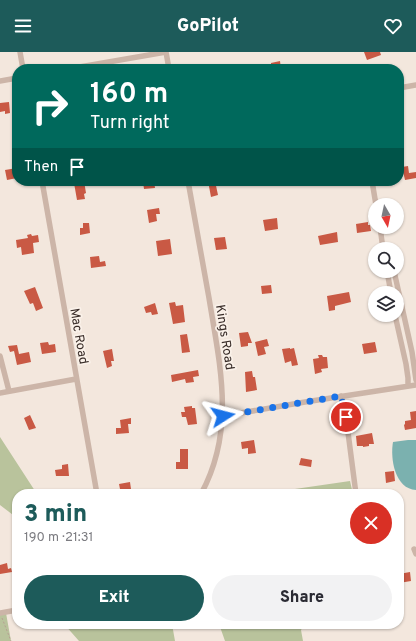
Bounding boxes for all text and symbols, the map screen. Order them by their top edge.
icon: menu [12,15,34,37]
text: GoPilot [177,15,239,38]
icon: heart [382,15,404,37]
text: 160 m [90,77,168,113]
icon: right [24,80,76,132]
text: Turn right [90,112,170,135]
icon: arrive [66,156,88,178]
text: Then [24,158,58,177]
north arrow [368,198,404,234]
map controls [368,198,404,322]
button: search [368,242,404,278]
button: layers [368,286,404,322]
street label: Kings Road [211,303,237,371]
street label: Mac Road [65,307,91,366]
position arrow [202,395,244,437]
pin [329,400,363,434]
icon: arrive [335,406,357,428]
text: 3 min [24,500,87,530]
button: close [350,502,392,544]
text: 190 m · 21:31 [24,530,93,546]
button: Exit [24,575,204,621]
button: Share [212,575,392,621]

